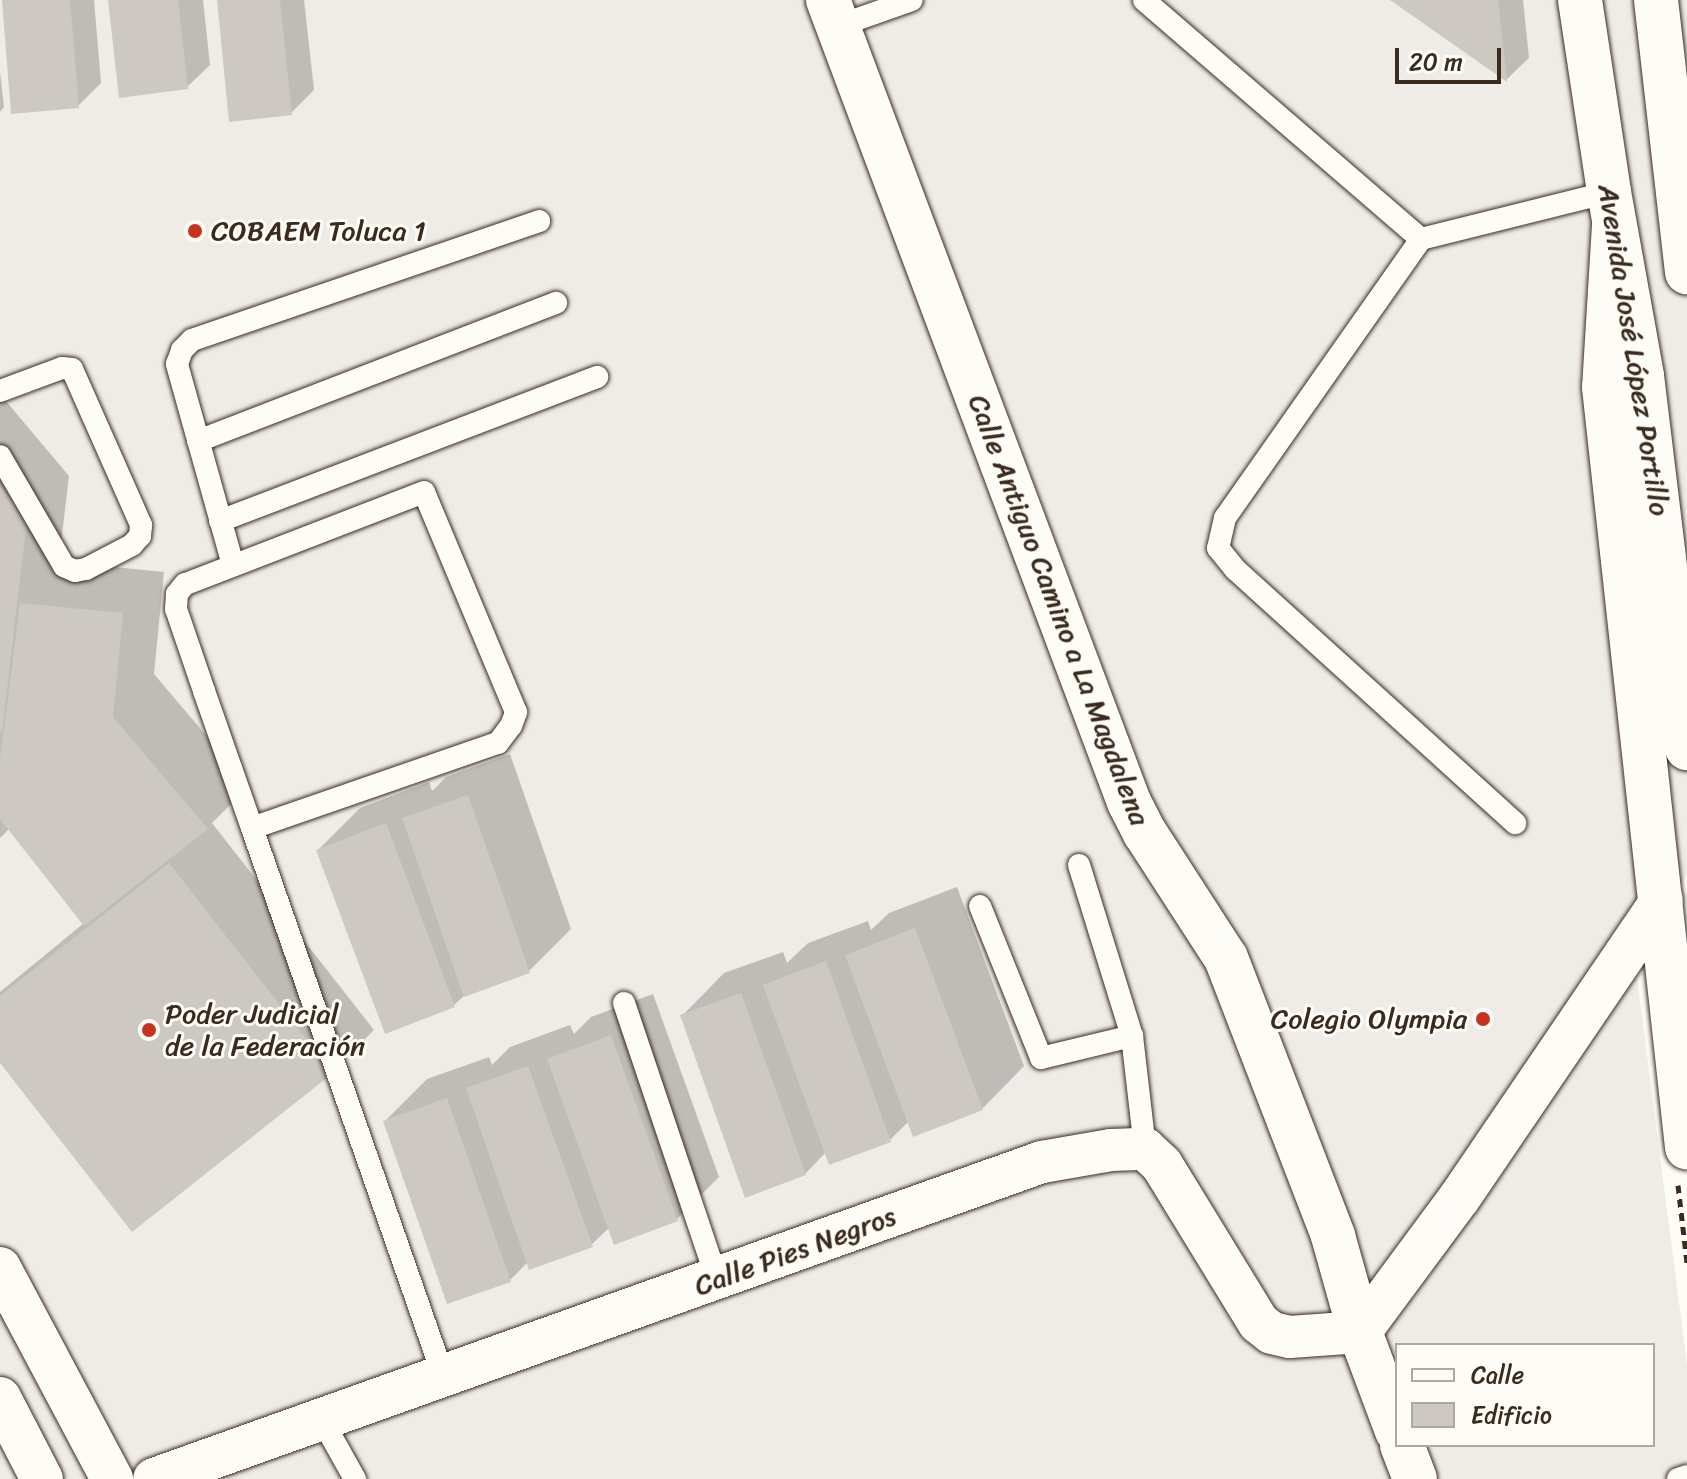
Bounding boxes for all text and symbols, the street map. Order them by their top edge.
scale bar [1399,32,1505,82]
text: 20 m [1409,41,1463,83]
street label: Avenida José López Portillo [1591,181,1677,519]
place label: COBAEM Toluca 1 [211,214,426,248]
marker: COBAEM Toluca 1 [186,222,204,240]
street label: Calle Antiguo Camino a La Magdalena [962,391,1156,829]
place label: Poder Judicial de la Federación [165,997,366,1063]
place label: Colegio Olympia [1271,1002,1467,1036]
marker: Colegio Olympia [1474,1010,1492,1028]
marker: Poder Judicial de la Federación [140,1021,158,1039]
street label: Calle Pies Negros [689,1199,901,1303]
legend [1395,1343,1655,1447]
text: Calle [1471,1354,1524,1396]
text: Edificio [1471,1394,1552,1436]

